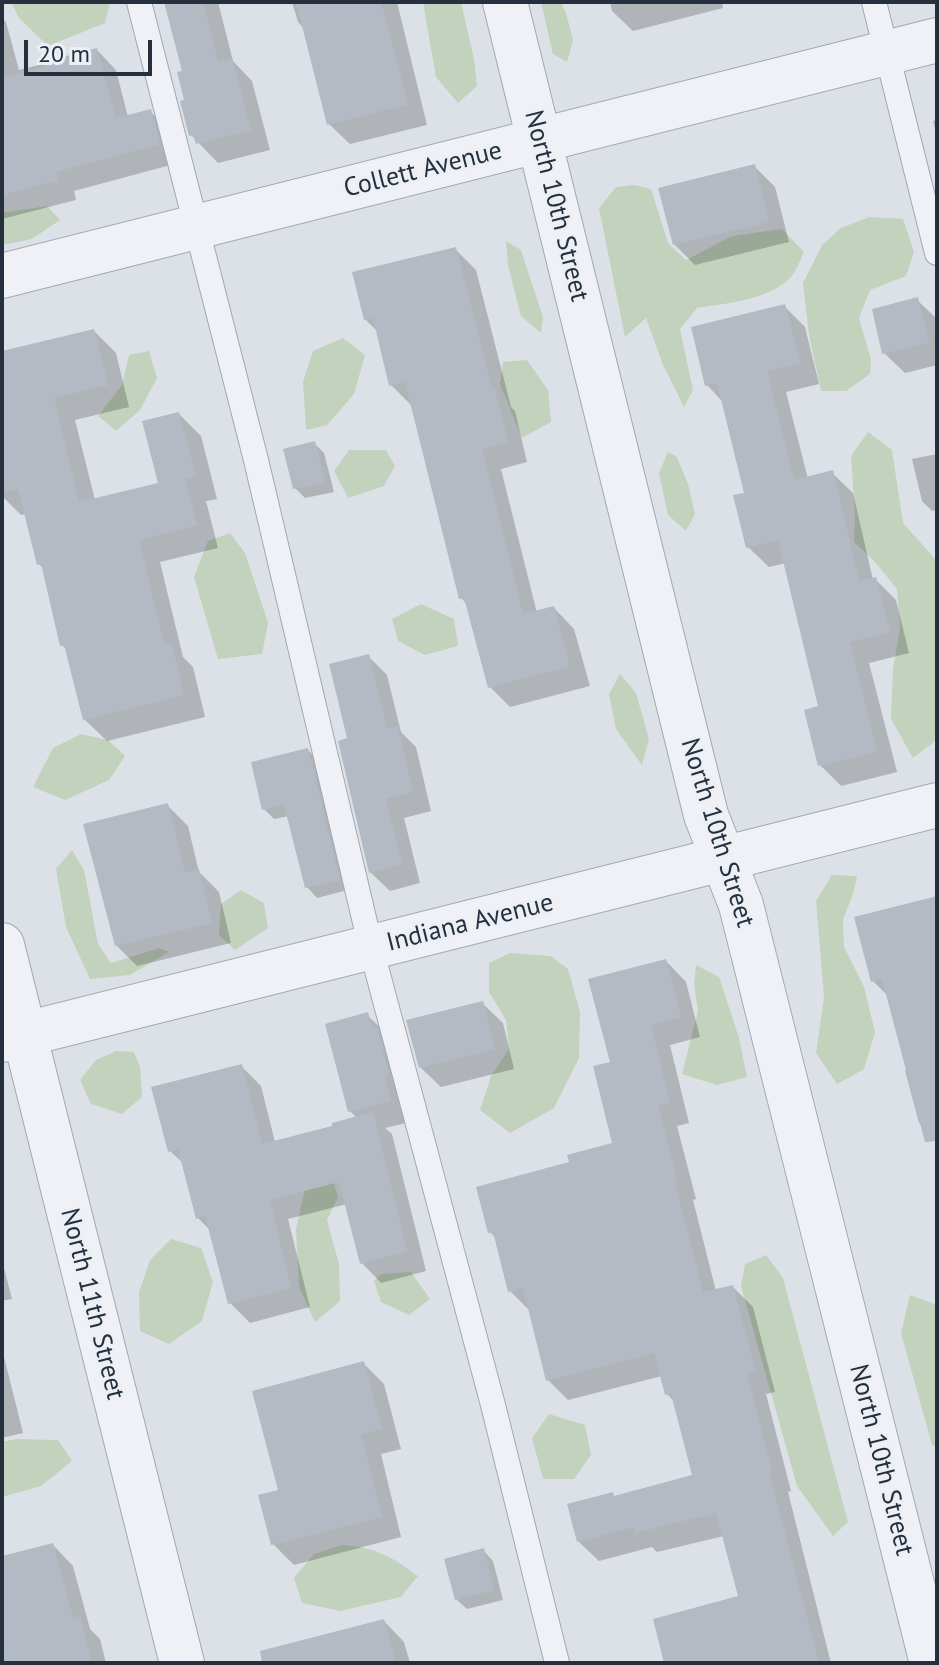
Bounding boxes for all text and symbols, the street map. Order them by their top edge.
scale bar [28,24,156,74]
text: 20 m [38,38,90,69]
street label: North 10th Street [517,107,595,305]
street label: Collett Avenue [341,135,505,205]
street label: North 10th Street [673,735,761,931]
street label: Indiana Avenue [383,887,557,959]
street label: North 11th Street [53,1205,131,1403]
street label: North 10th Street [842,1361,920,1559]

